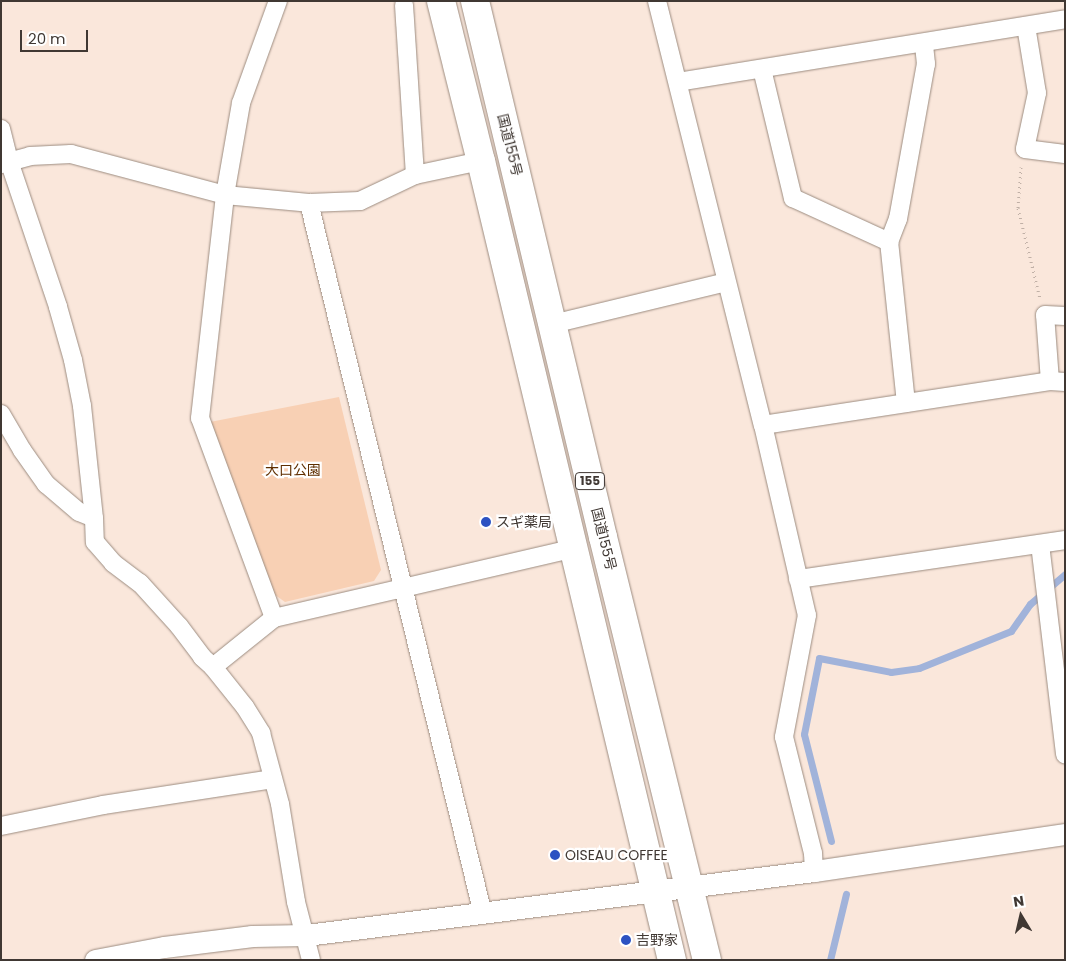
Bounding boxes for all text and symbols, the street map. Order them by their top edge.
scale bar [22,20,90,52]
text: 20 m [28,28,66,49]
street label: 国道155号 [494,112,526,178]
park label: 大口公園 [265,462,321,478]
road number: 155 [574,472,606,491]
street label: 国道155号 [588,506,620,572]
place label: スギ薬局 [496,514,552,530]
marker: スギ薬局 [480,516,492,528]
place label: OISEAU COFFEE [565,847,668,863]
marker: OISEAU COFFEE [549,849,561,861]
text: N [1012,890,1025,912]
north arrow [996,891,1046,941]
place label: 吉野家 [636,932,678,948]
marker: 吉野家 [620,934,632,946]

